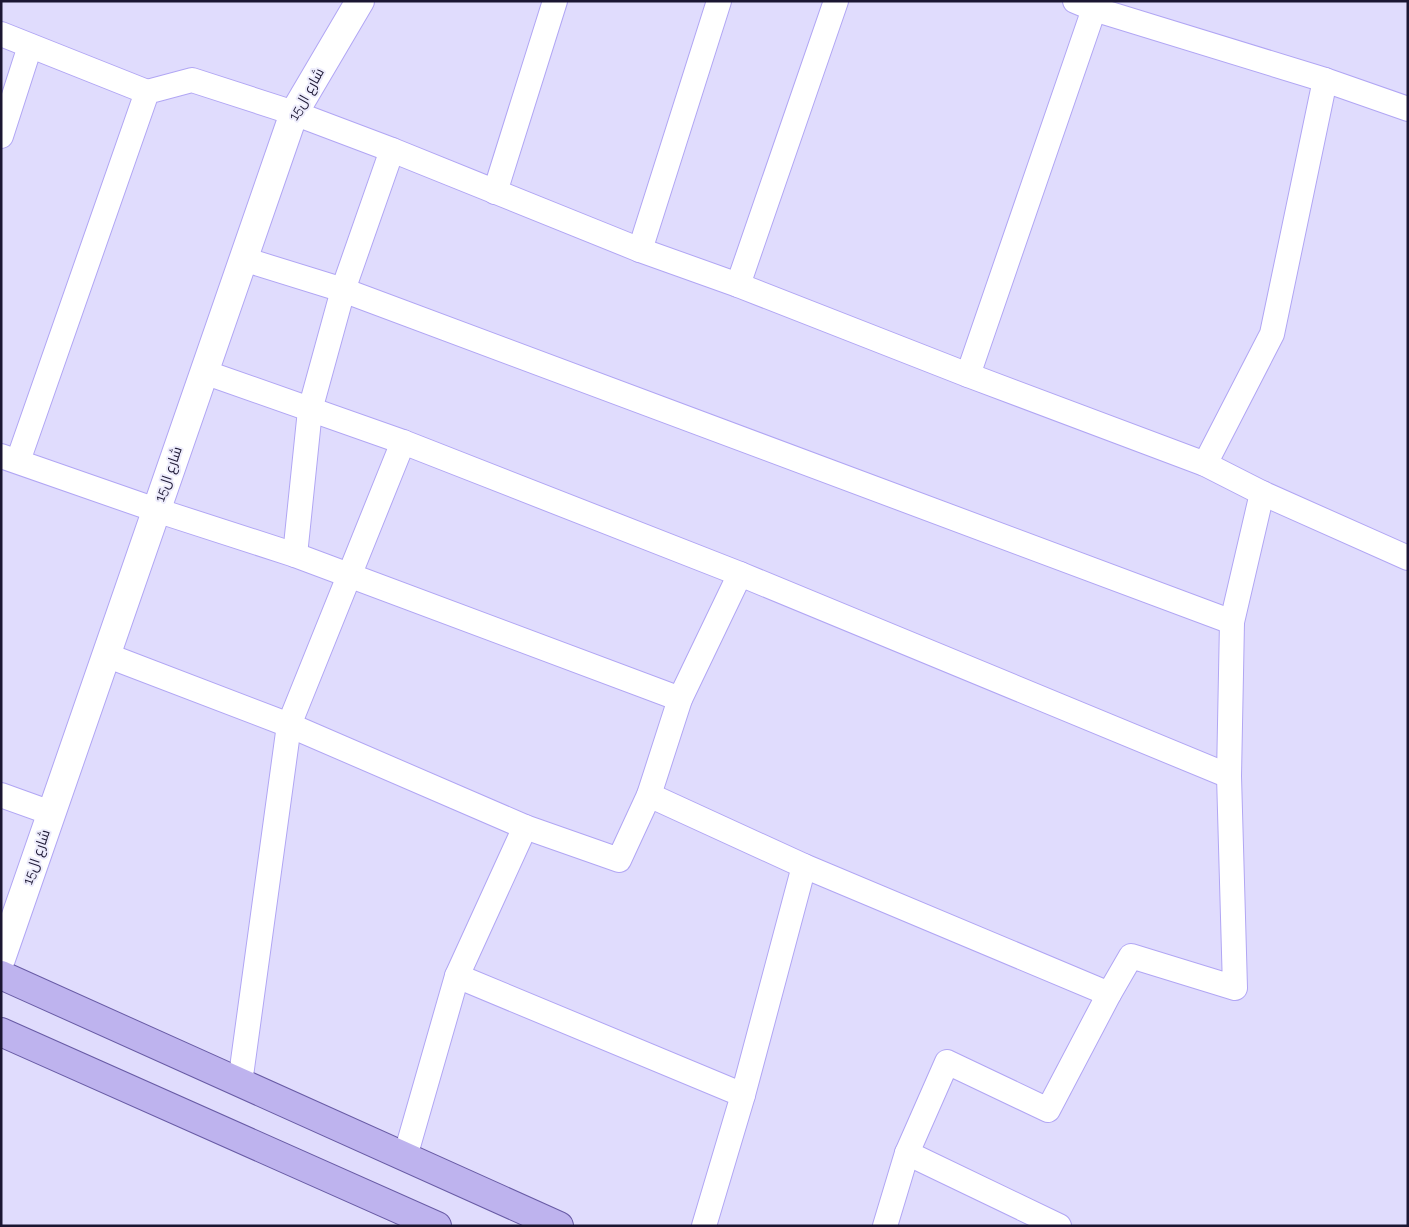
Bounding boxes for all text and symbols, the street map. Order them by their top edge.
street label: شارع ال15 [285,65,328,123]
street label: شارع ال15 [151,444,186,504]
street label: شارع ال15 [19,827,54,887]

